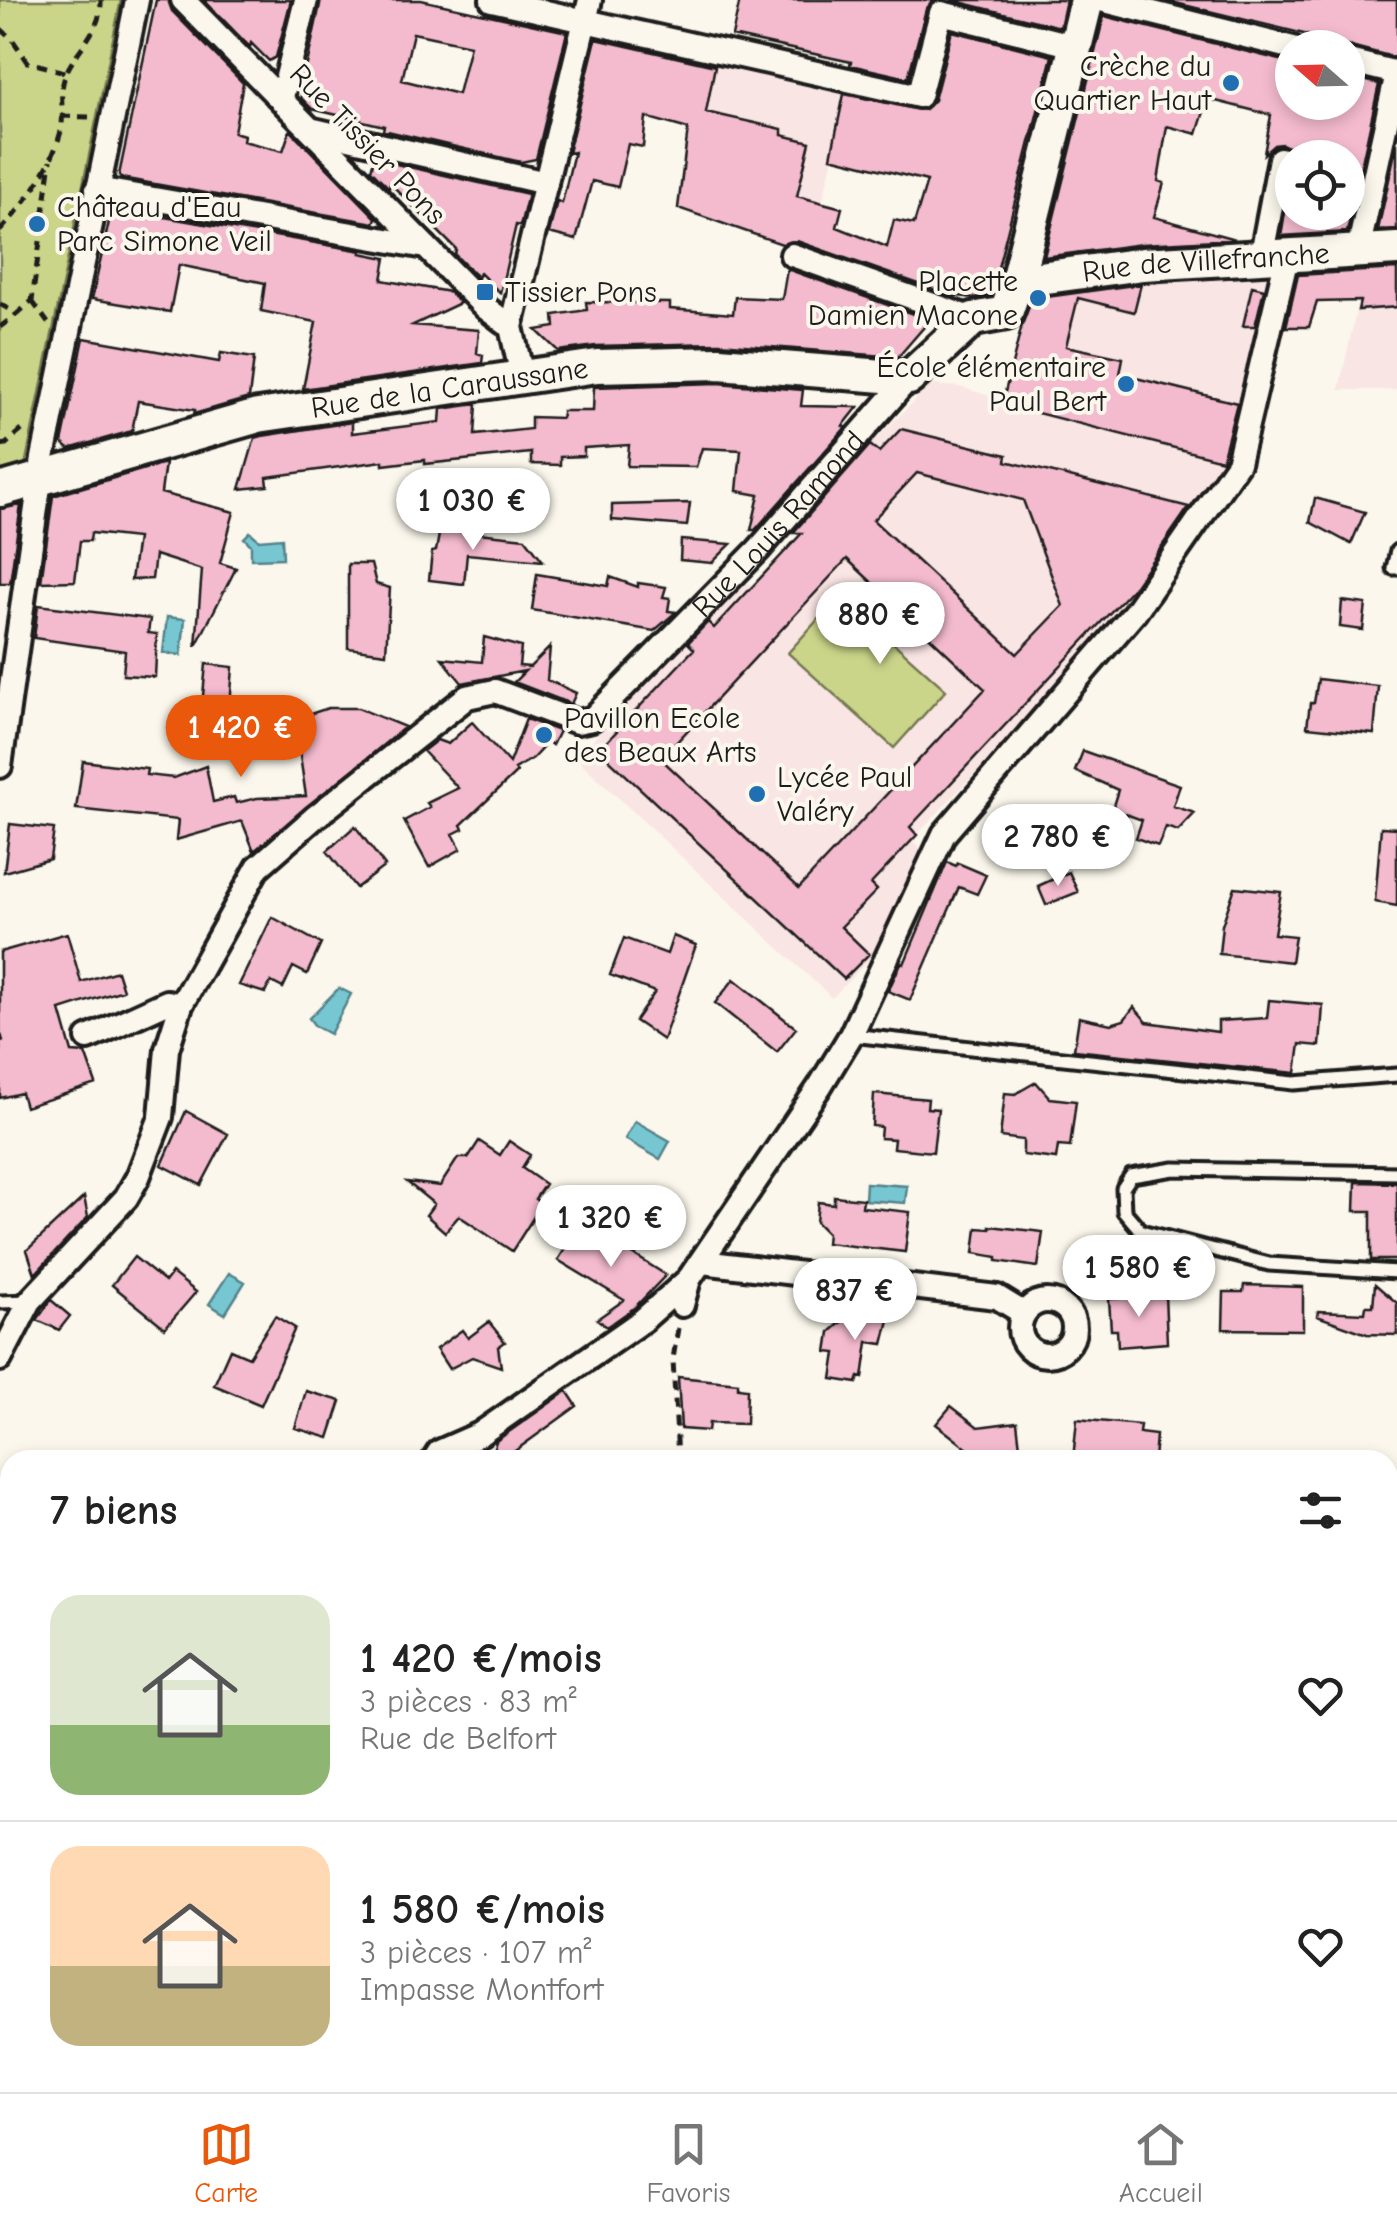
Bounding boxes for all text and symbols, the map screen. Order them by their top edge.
north arrow [1275,30,1365,120]
map controls [1275,30,1365,230]
place label: Crèche du Quartier Haut [1034,49,1212,118]
street label: Rue Tissier Pons [282,57,453,232]
marker: Crèche du Quartier Haut [1220,72,1242,94]
button: locate [1275,140,1365,230]
place label: Château d'Eau Parc Simone Veil [57,190,272,259]
marker: Château d'Eau Parc Simone Veil [26,213,48,235]
street label: Rue de Villefranche [1080,236,1330,290]
place label: Placette Damien Macone [808,264,1018,333]
place label: Tissier Pons [505,275,657,310]
marker: Tissier Pons [474,281,496,303]
marker: Placette Damien Macone [1027,287,1049,309]
place label: École élémentaire Paul Bert [877,350,1107,419]
street label: Rue de la Caraussane [309,351,590,426]
marker: École élémentaire Paul Bert [1115,373,1137,395]
street label: Rue Louis Ramond [685,424,872,624]
pin: 1 030 € [381,468,565,553]
text: 1 030 € [418,482,528,519]
pin: 880 € [810,582,950,667]
text: 880 € [838,596,922,633]
pin: 1 420 € [149,695,333,780]
place label: Pavillon Ecole des Beaux Arts [564,701,756,770]
text: 1 420 € [188,709,294,746]
marker: Pavillon Ecole des Beaux Arts [533,724,555,746]
place label: Lycée Paul Valéry [777,760,912,829]
marker: Lycée Paul Valéry [746,783,768,805]
pin: 2 780 € [966,804,1150,889]
text: 2 780 € [1004,818,1112,855]
pin: 1 320 € [519,1185,703,1270]
text: 1 320 € [557,1199,665,1236]
pin: 1 580 € [1047,1235,1231,1320]
text: 1 580 € [1084,1249,1194,1286]
pin: 837 € [785,1258,925,1343]
text: 837 € [815,1272,895,1309]
icon: filters [1293,1483,1348,1538]
text: 7 biens [50,1486,177,1535]
text: 1 420 €/mois [360,1634,602,1683]
icon: home [130,1635,250,1755]
icon: heart [1293,1668,1348,1723]
text: 3 pièces · 83 m² [360,1683,577,1720]
text: Rue de Belfort [360,1720,556,1757]
text: 1 580 €/mois [360,1885,605,1934]
icon: home [130,1886,250,2006]
icon: heart [1293,1919,1348,1974]
text: 3 pièces · 107 m² [360,1934,591,1971]
text: Impasse Montfort [360,1971,604,2008]
tab: Carte [194,2117,258,2209]
tab: Favoris [646,2117,730,2209]
tab: Accueil [1119,2117,1203,2209]

